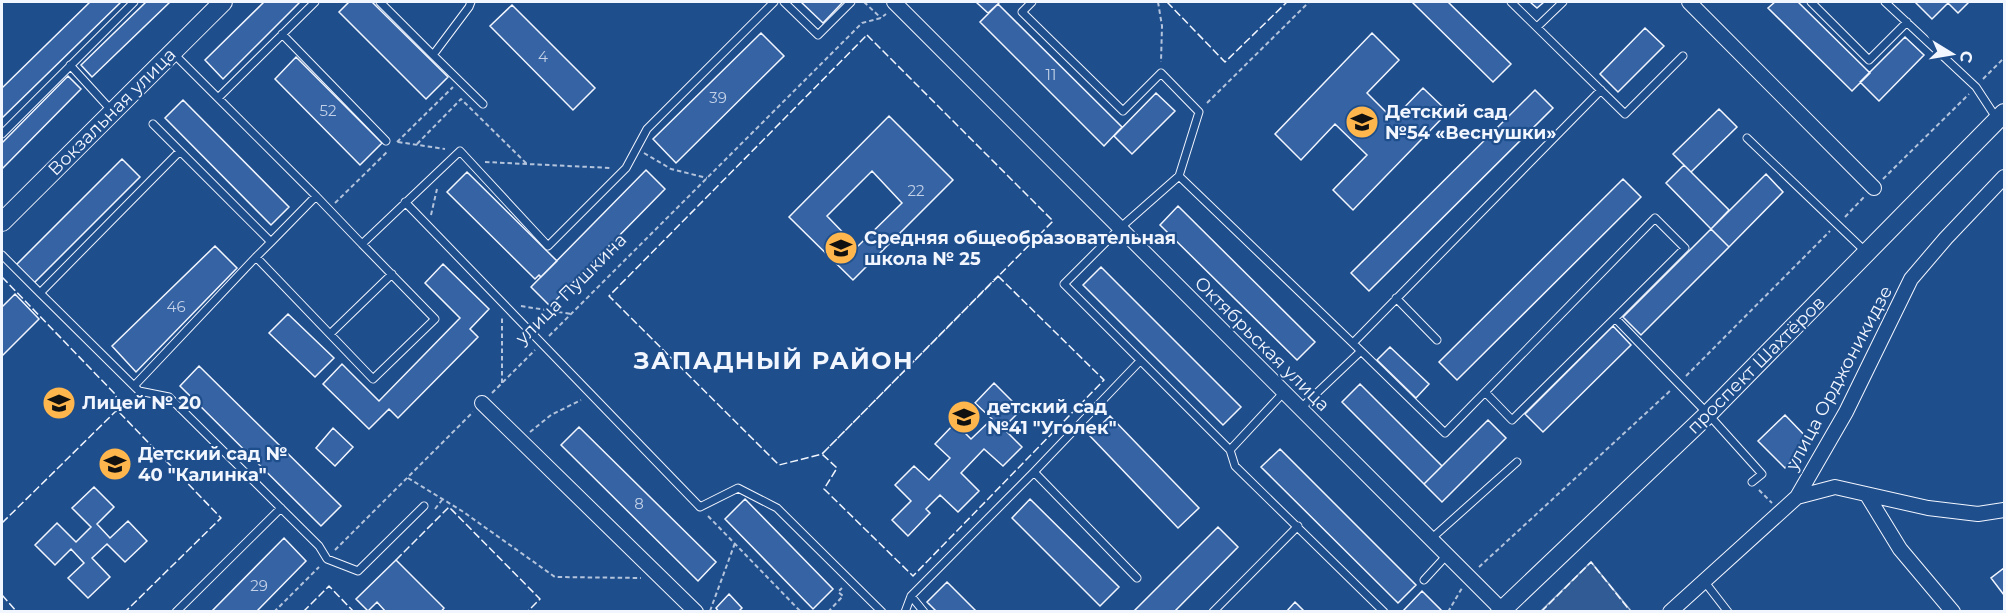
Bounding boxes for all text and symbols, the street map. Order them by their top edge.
north arrow [1922,24,1982,84]
street label: Вокзальная улица [44,44,180,180]
house number: 4 [538,47,548,66]
text: С [1956,49,1977,65]
house number: 11 [1046,65,1056,84]
house number: 39 [709,88,727,107]
house number: 52 [320,101,336,120]
place label: Детский сад №54 «Веснушки» [1385,101,1557,144]
school or university icon: Детский сад №54 «Веснушки» [1344,104,1380,140]
house number: 22 [907,181,925,200]
place label: Средняя общеобразовательная школа № 25 [864,227,1176,270]
street label: улица Пушкина [510,229,631,350]
school or university icon: Средняя общеобразовательная школа № 25 [823,230,859,266]
street label: Октябрьская улица [1190,272,1334,416]
street label: улица Орджоникидзе [1780,282,1897,475]
street label: проспект Шахтёров [1682,291,1830,439]
house number: 46 [166,297,186,316]
district label: ЗАПАДНЫЙ РАЙОН [633,346,914,375]
school or university icon: Лицей № 20 [41,385,77,421]
place label: Лицей № 20 [82,392,201,414]
place label: детский сад №41 "Уголек" [987,396,1117,439]
school or university icon: детский сад №41 "Уголек" [946,399,982,435]
place label: Детский сад № 40 "Калинка" [138,443,287,486]
school or university icon: Детский сад № 40 "Калинка" [97,446,133,482]
house number: 8 [634,494,644,513]
house number: 29 [250,576,268,595]

